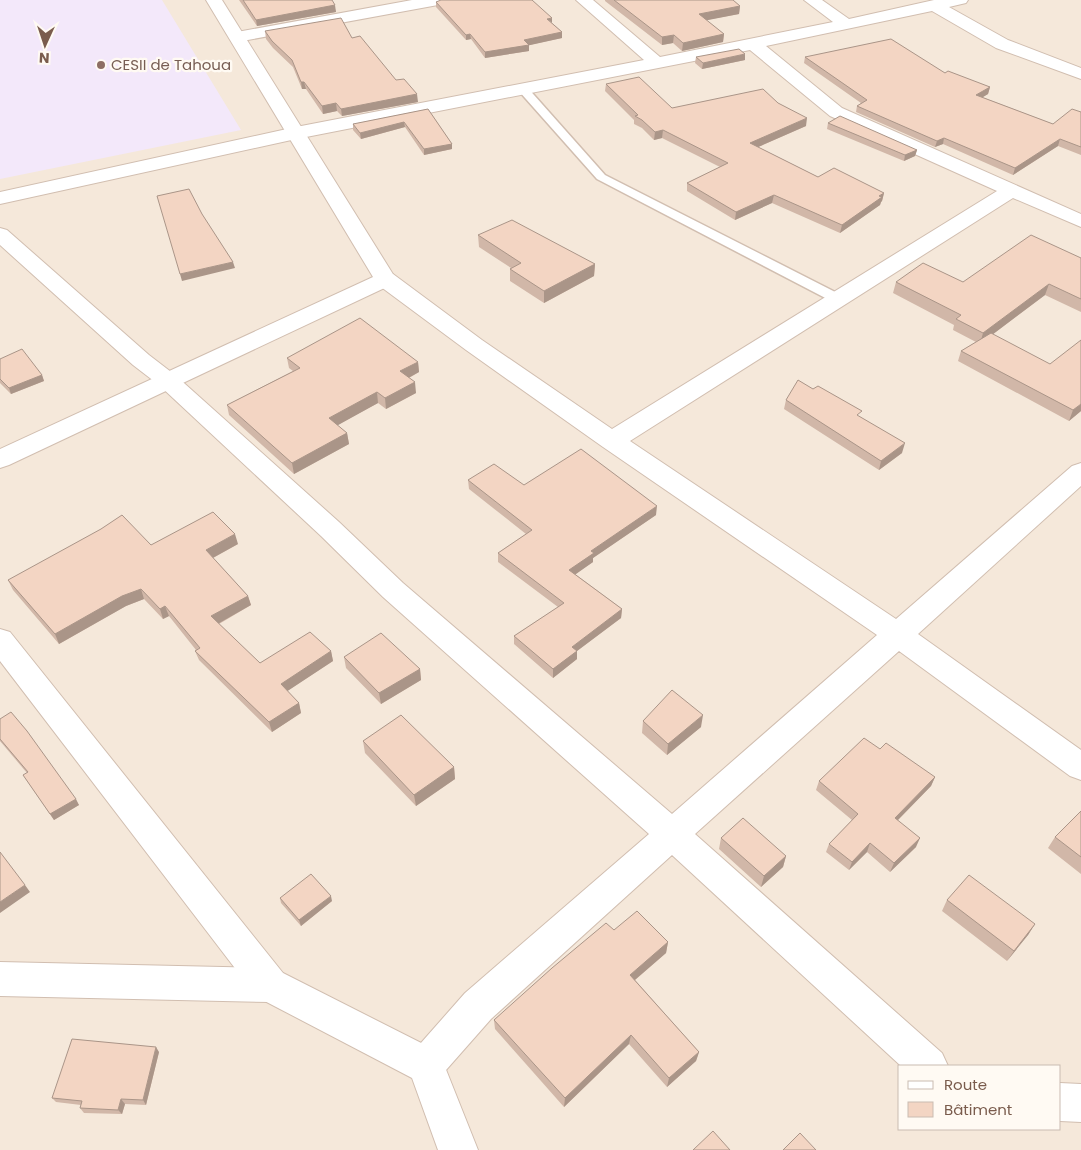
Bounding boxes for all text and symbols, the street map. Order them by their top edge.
north arrow [20,20,70,70]
text: N [39,48,50,68]
place label: CESII de Tahoua [111,54,231,75]
marker: CESII de Tahoua [95,59,107,71]
legend [898,1065,1061,1130]
text: Route [944,1074,987,1095]
text: Bâtiment [944,1099,1012,1120]

